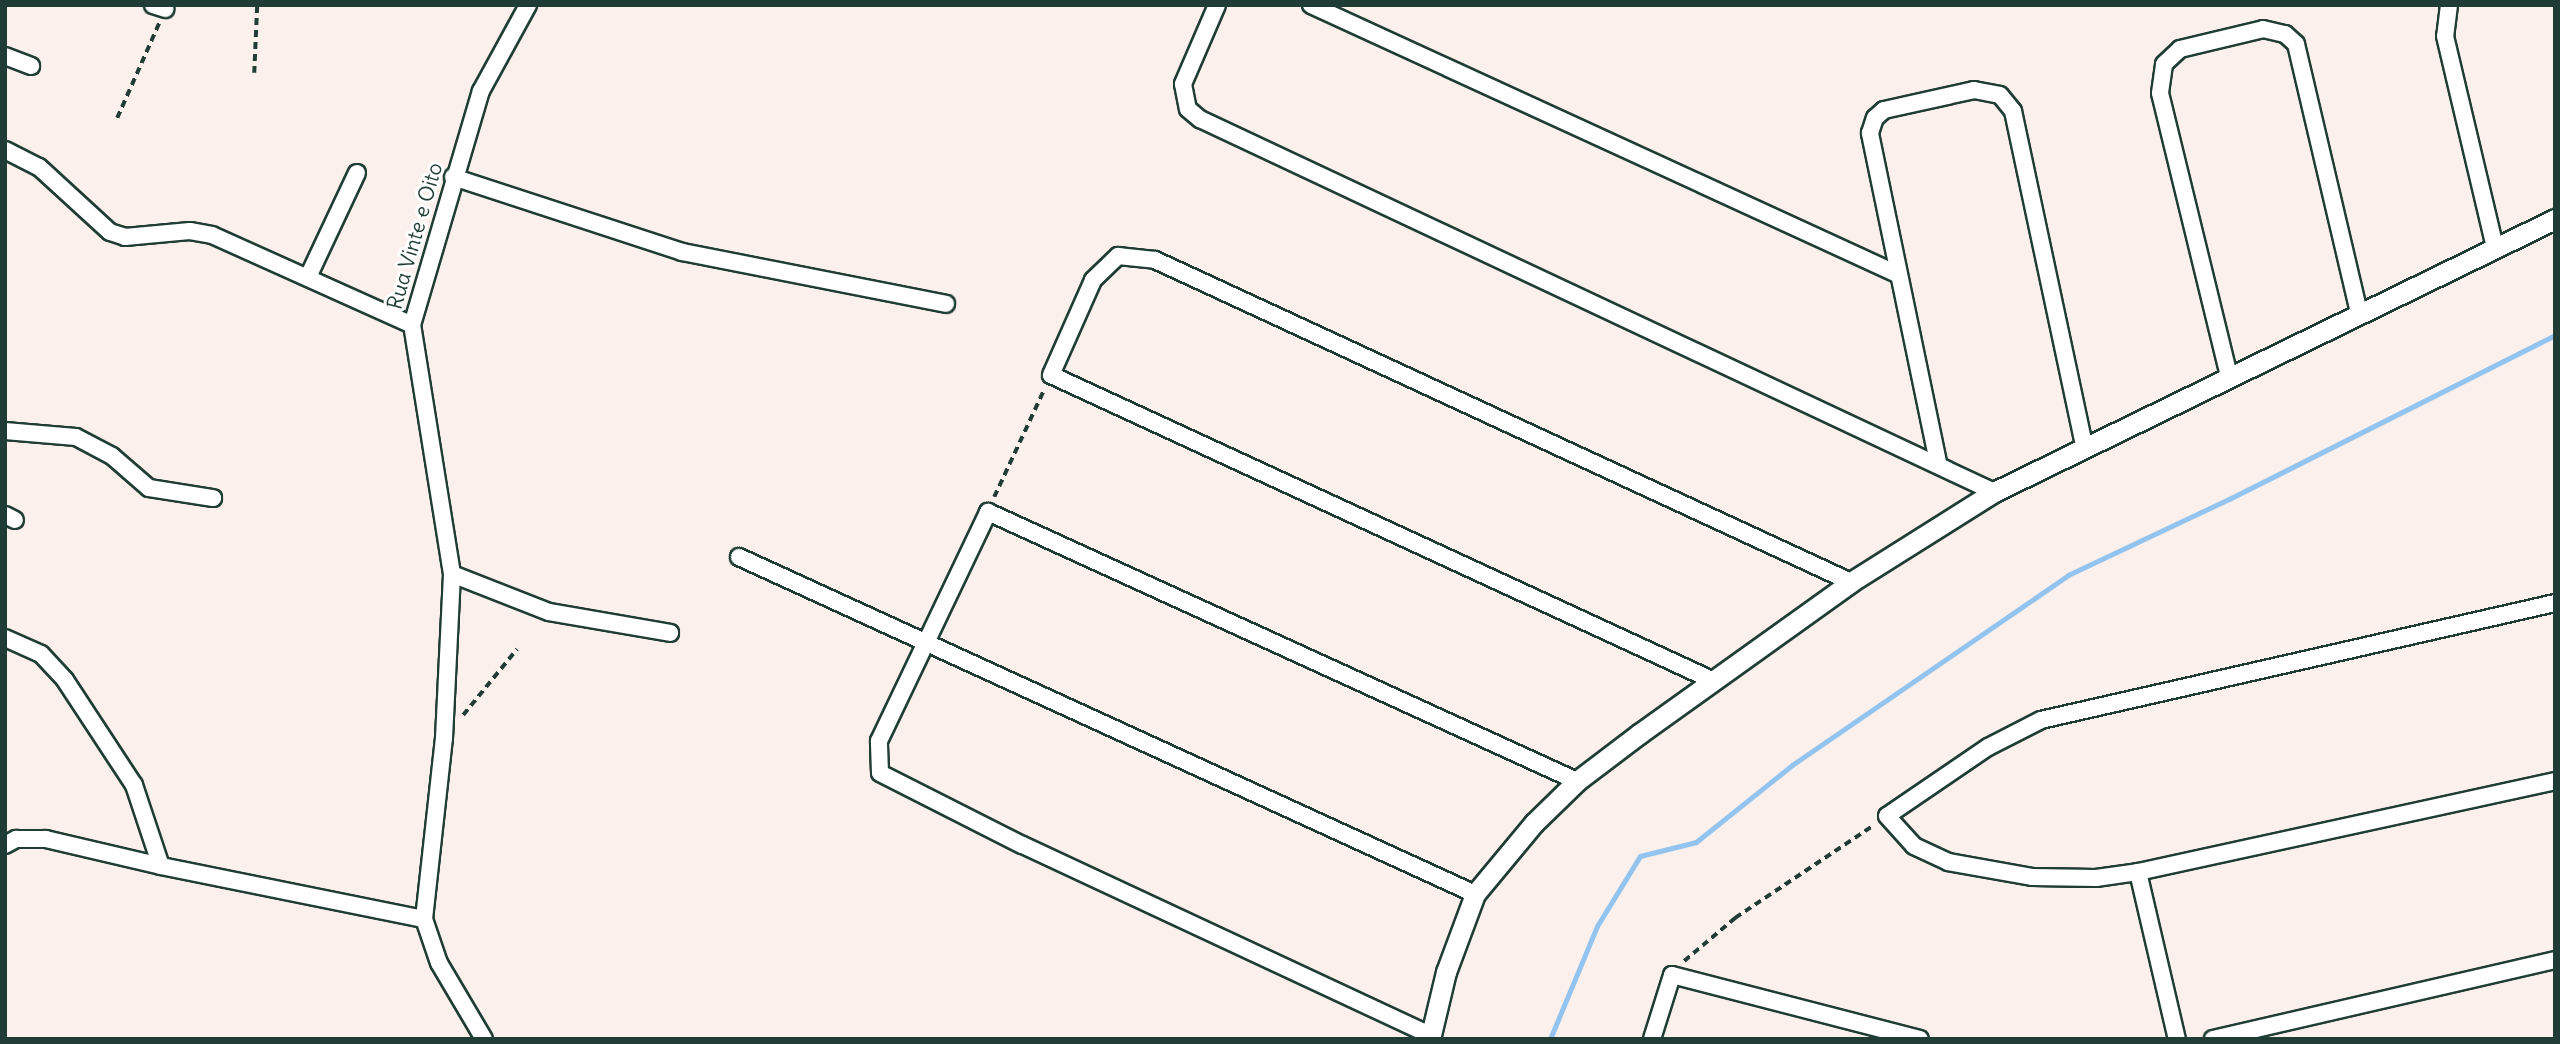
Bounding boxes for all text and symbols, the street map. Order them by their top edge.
street label: Rua Vinte e Oito [382,160,448,312]

